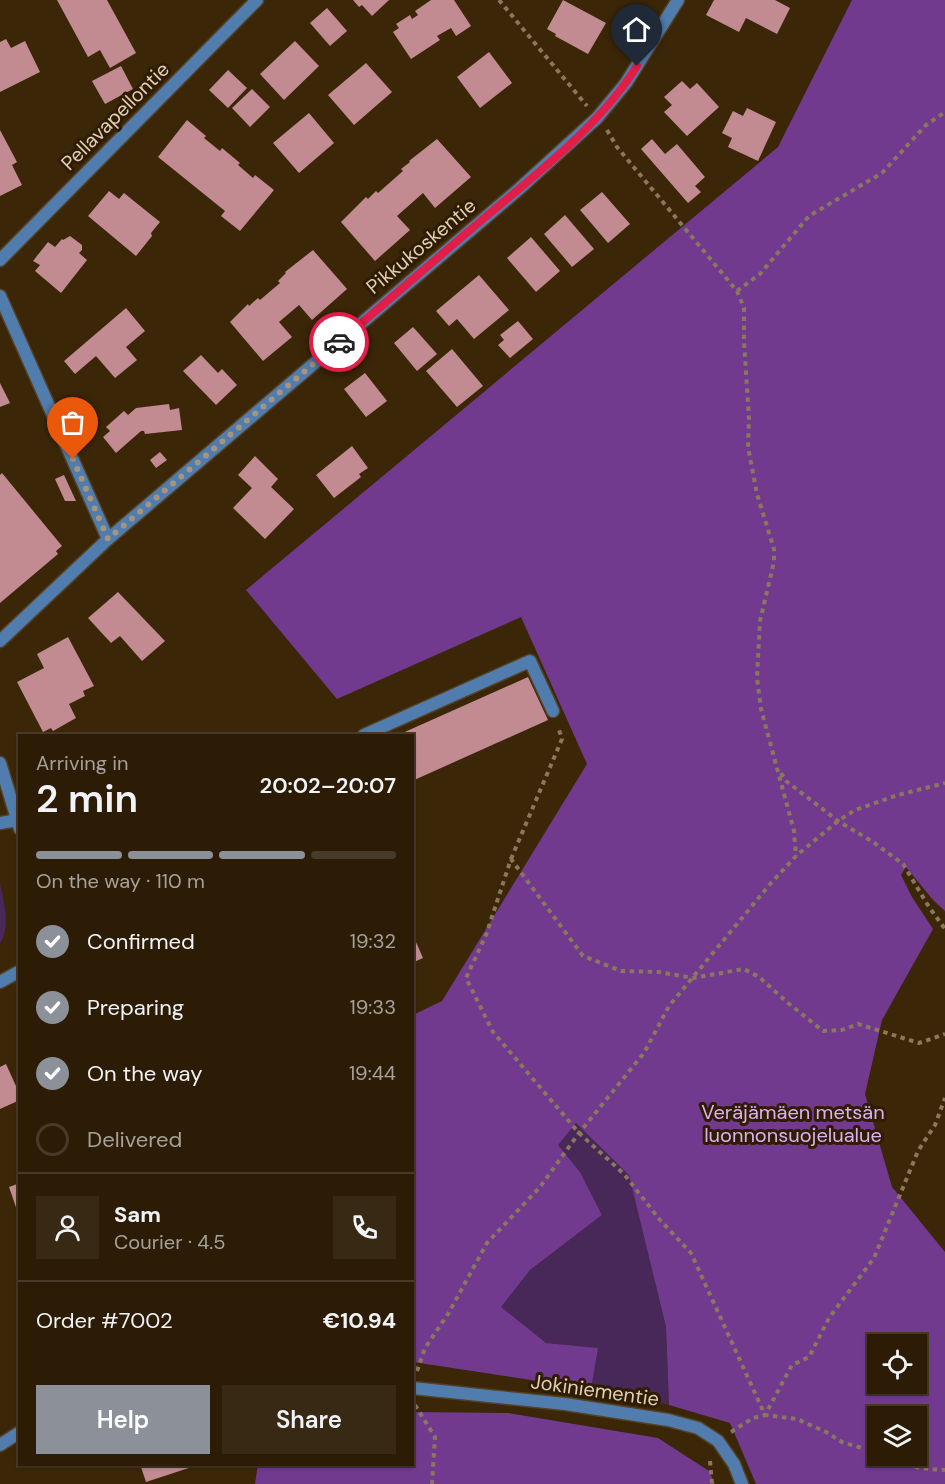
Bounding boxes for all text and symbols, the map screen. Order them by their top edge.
pin [611,4,662,66]
icon: home [620,13,653,46]
street label: Pellavapellontie [55,56,175,176]
street label: Pikkukoskentie [361,192,481,300]
courier [309,312,369,372]
icon: car [323,326,356,359]
pin [47,397,98,459]
icon: bag [56,406,89,439]
text: Arriving in [36,750,128,776]
text: 20:02–20:07 [260,771,396,800]
text: 2 min [36,773,138,824]
text: On the way · 110 m [36,868,205,894]
icon: check [36,925,69,958]
text: Confirmed [87,927,195,956]
text: 19:32 [350,928,396,954]
icon: check [36,991,69,1024]
text: Preparing [87,993,184,1022]
text: 19:33 [350,994,396,1020]
icon: check [36,1057,69,1090]
text: On the way [87,1059,202,1088]
text: 19:44 [349,1060,396,1086]
park label: Veräjämäen metsän luonnonsuojelualue [701,1099,885,1148]
text: Delivered [87,1125,182,1154]
button: person [36,1196,99,1259]
button: phone [333,1196,396,1259]
text: Sam [114,1200,161,1229]
text: Courier · 4.5 [114,1229,226,1255]
text: Order #7002 [36,1306,173,1335]
text: €10.94 [323,1306,396,1335]
map controls [867,1334,927,1466]
button: locate [867,1334,927,1394]
street label: Jokiniementie [529,1368,661,1412]
button: Help [36,1385,210,1454]
button: Share [222,1385,396,1454]
button: layers [867,1406,927,1466]

